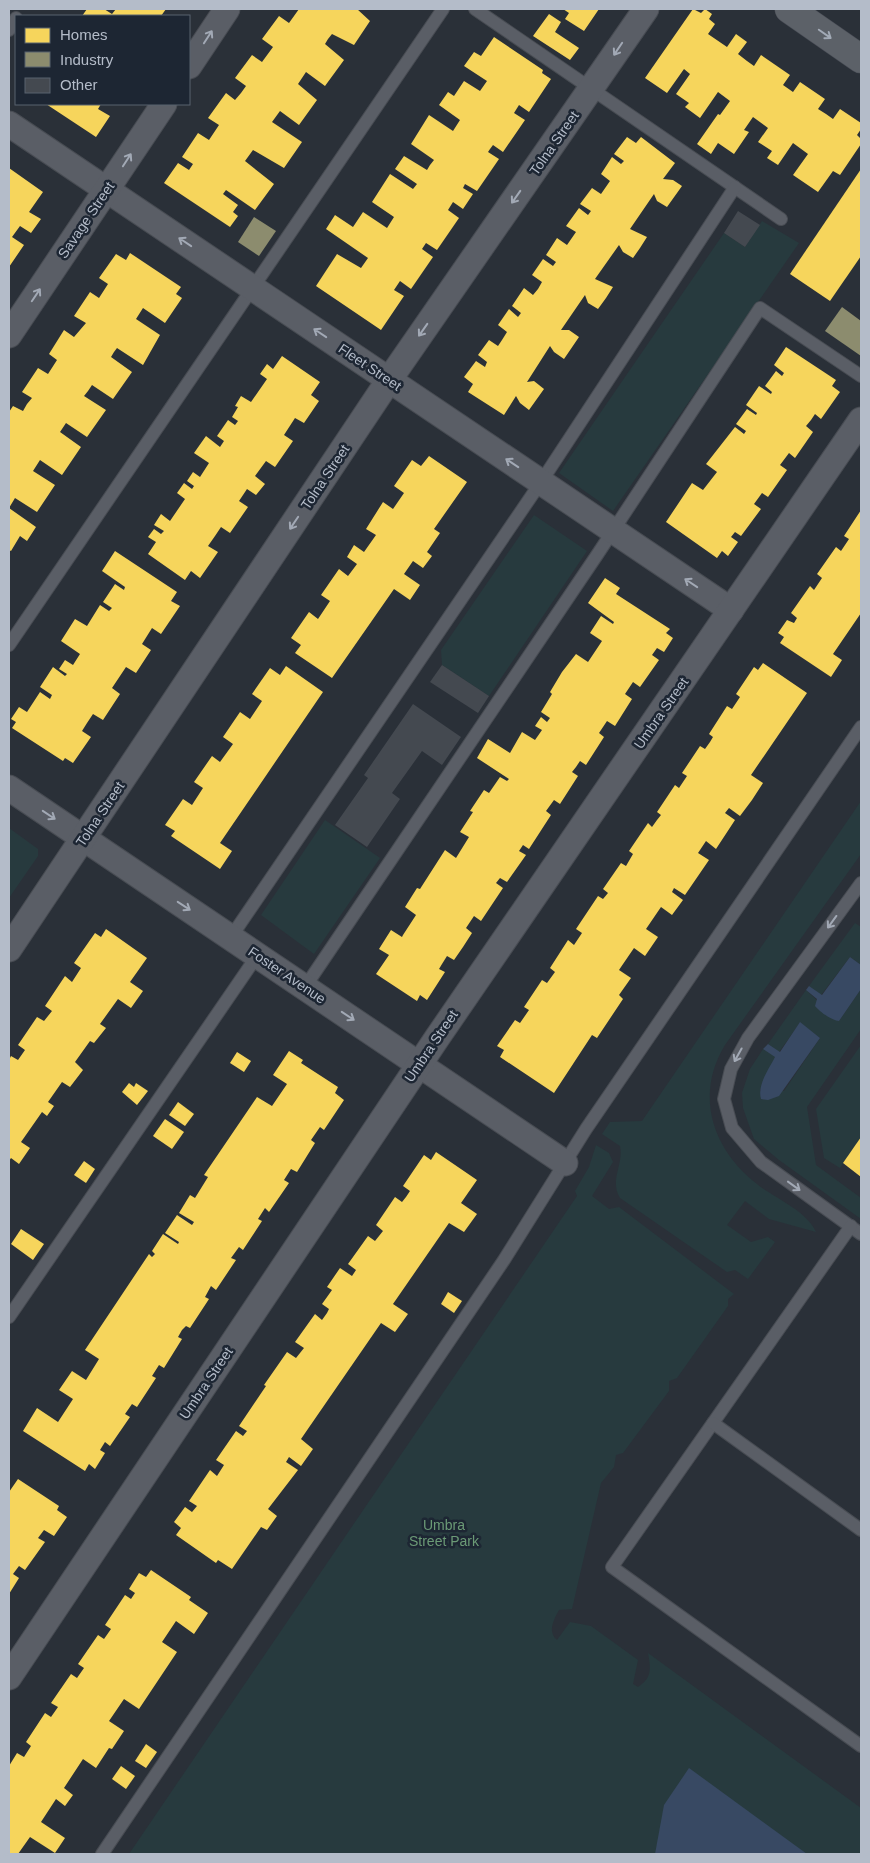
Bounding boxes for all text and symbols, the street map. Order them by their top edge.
legend [15,15,190,105]
text: Homes [60,26,108,43]
one-way arrow [818,29,832,39]
one-way arrow [203,31,213,45]
one-way arrow [613,42,623,56]
text: Industry [60,51,114,68]
text: Other [60,76,98,93]
street label: Tolna Street [526,108,582,178]
one-way arrow [122,153,132,167]
street label: Savage Street [55,179,117,261]
one-way arrow [511,190,521,204]
one-way arrow [178,237,192,247]
one-way arrow [31,288,41,302]
one-way arrow [418,323,428,337]
one-way arrow [313,328,327,338]
street label: Fleet Street [336,340,405,394]
street label: Tolna Street [297,441,353,512]
one-way arrow [506,458,520,468]
one-way arrow [288,516,298,530]
one-way arrow [684,578,698,588]
street label: Umbra Street [631,674,691,752]
street label: Tolna Street [72,778,128,849]
one-way arrow [42,810,56,820]
one-way arrow [177,901,191,911]
one-way arrow [827,915,838,928]
street label: Foster Avenue [245,943,329,1007]
street label: Umbra Street [401,1007,461,1085]
one-way arrow [340,1011,354,1021]
one-way arrow [733,1047,743,1061]
one-way arrow [787,1181,801,1191]
street label: Umbra Street [176,1344,236,1422]
park label: Umbra Street Park [409,1517,480,1549]

